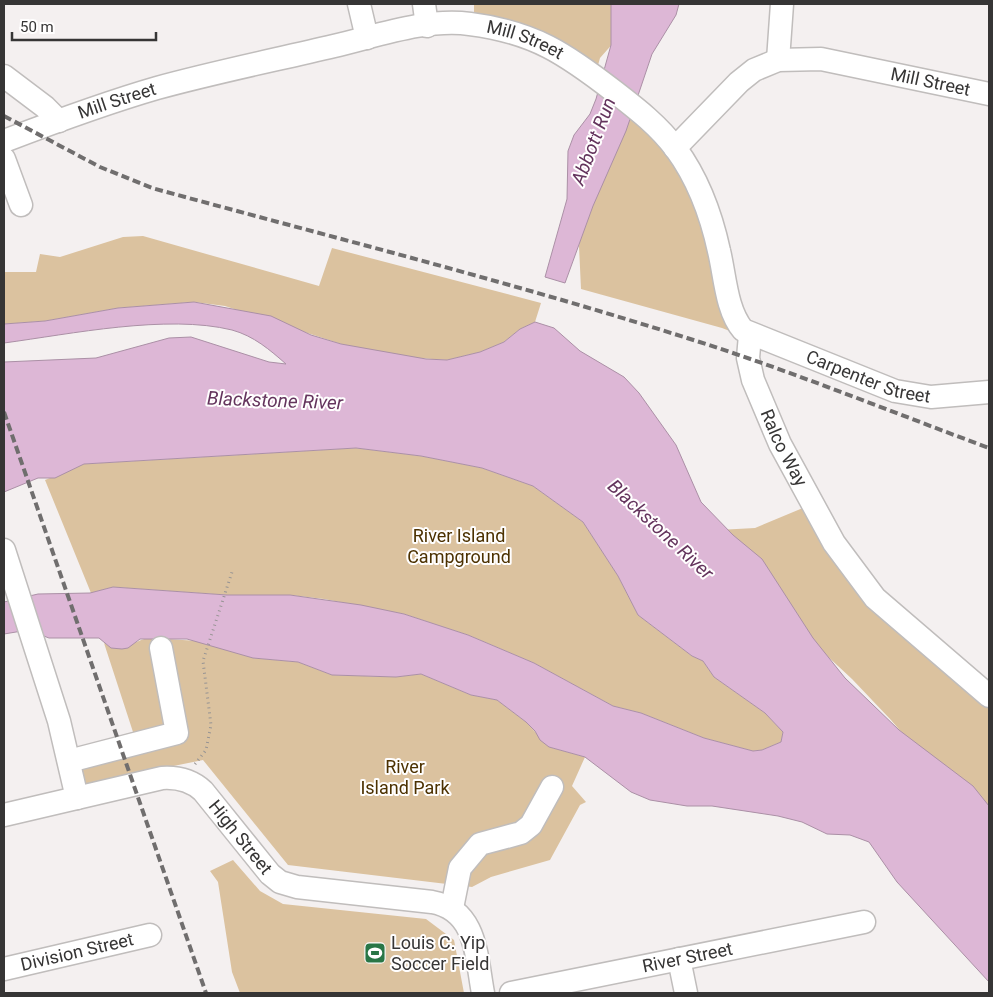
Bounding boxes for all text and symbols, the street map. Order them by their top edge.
scale bar [12,10,156,42]
street label: Mill Street [485,16,568,63]
text: 50 m [20,18,54,36]
street label: Mill Street [889,63,972,100]
street label: Mill Street [75,78,158,123]
water label: Abbott Run [566,94,621,189]
street label: Carpenter Street [803,345,932,407]
water label: Blackstone River [207,387,344,414]
street label: Ralco Way [756,406,812,490]
water label: Blackstone River [603,475,719,585]
park label: River Island Campground [407,525,511,567]
park label: River Island Park [360,756,450,798]
street label: High Street [205,796,277,878]
street label: Division Street [18,928,136,975]
place label: Louis C. Yip Soccer Field [391,932,489,974]
street label: River Street [640,938,735,976]
sports icon: Louis C. Yip Soccer Field [363,941,387,965]

